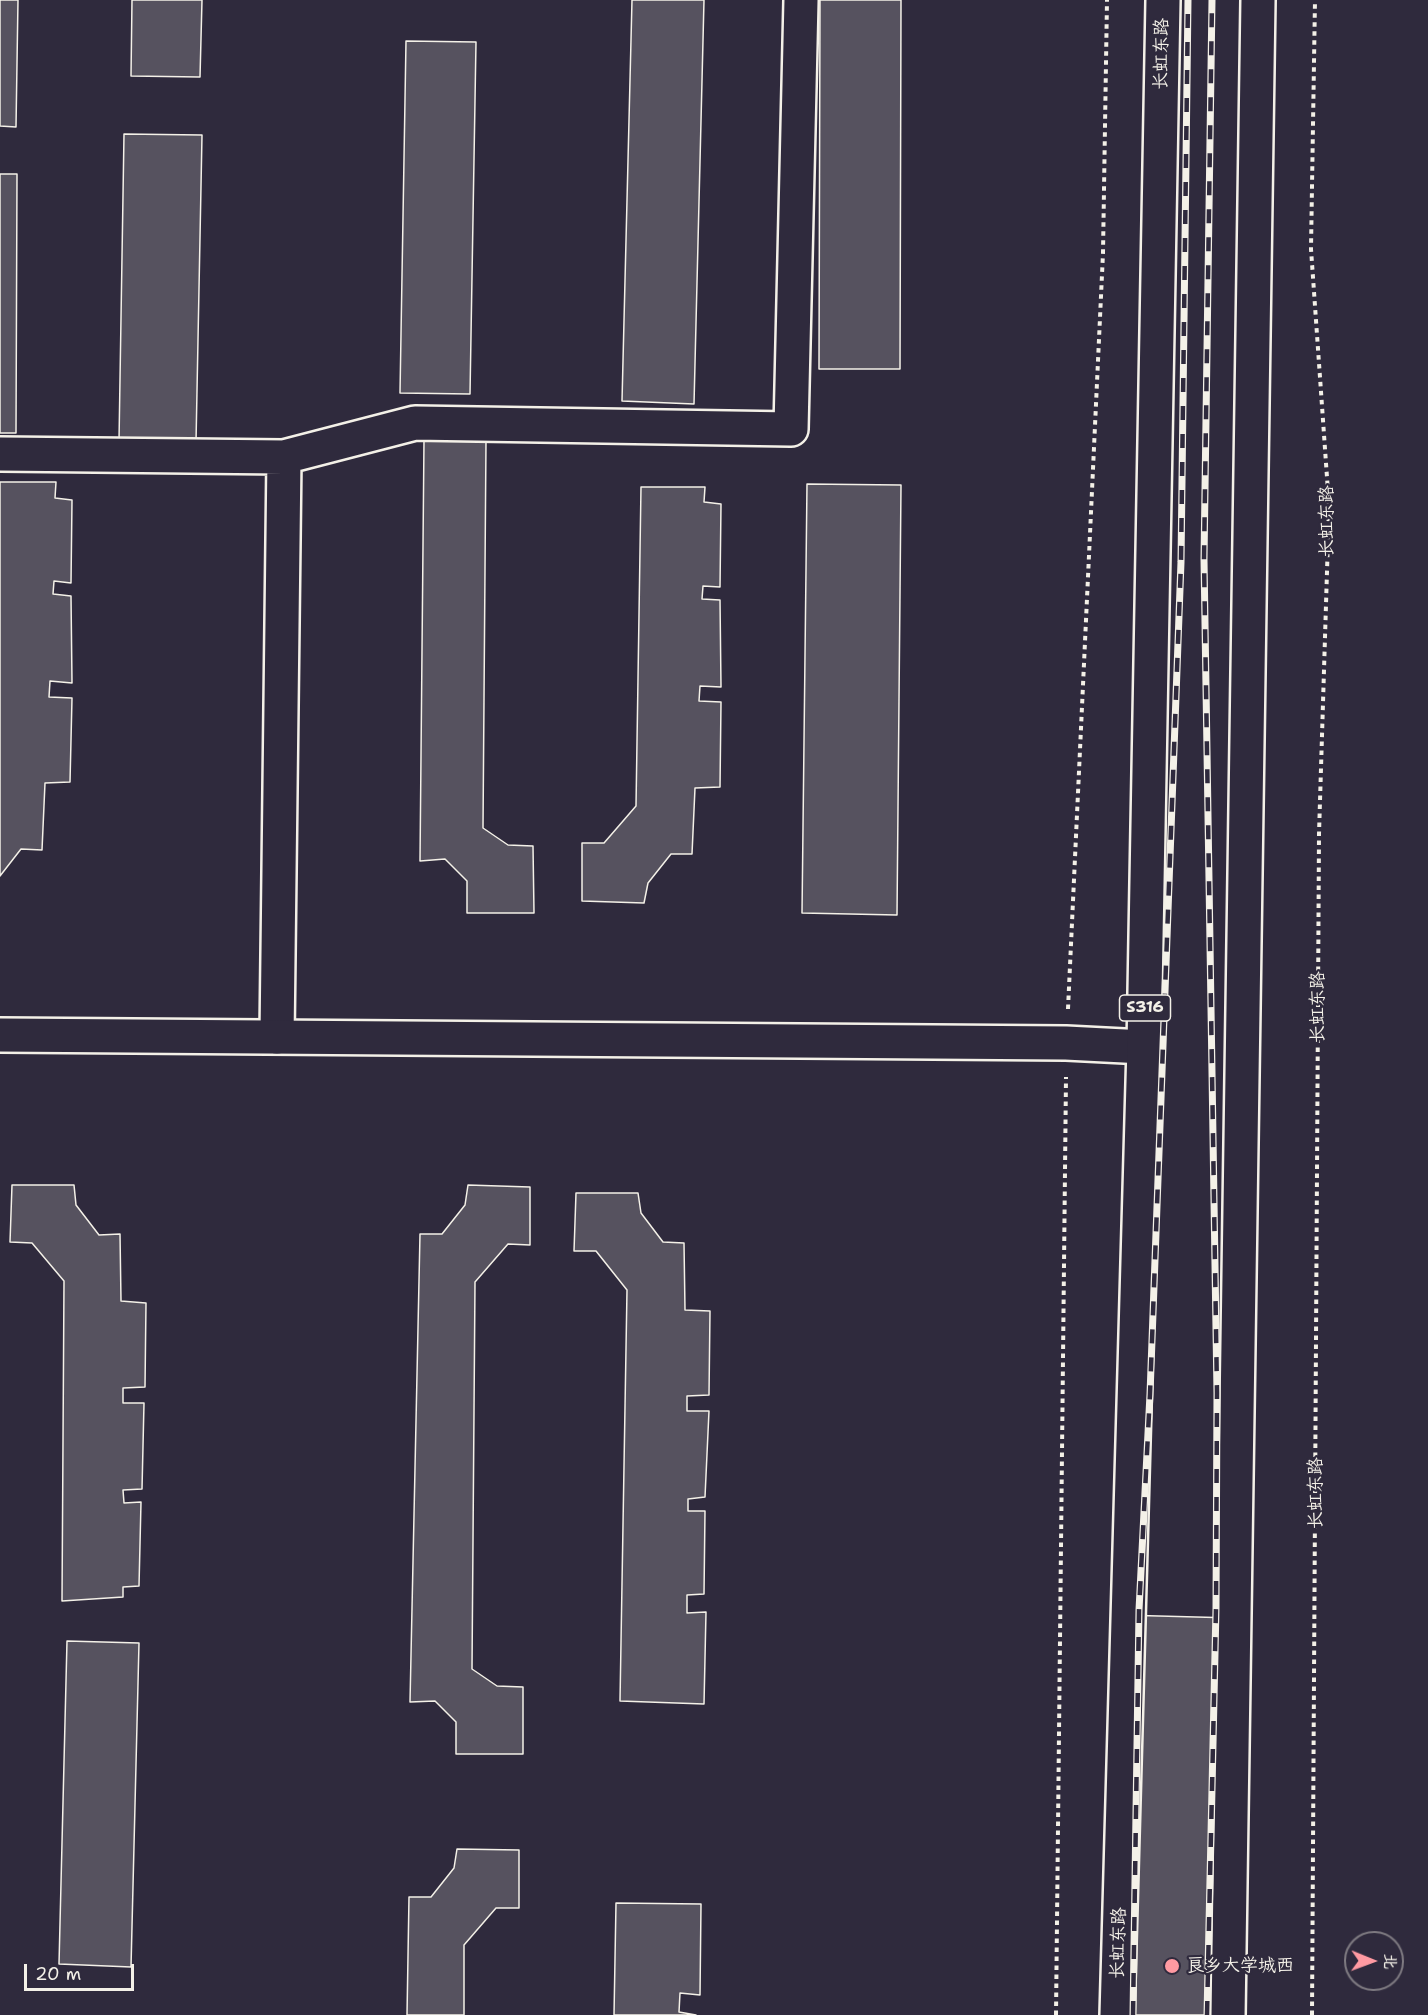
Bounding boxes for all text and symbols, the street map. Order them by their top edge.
street label: 长虹东路 [1151,18,1173,90]
street label: 长虹东路 [1316,485,1338,557]
street label: 长虹东路 [1307,971,1329,1043]
road number: S316 [1120,995,1170,1021]
street label: 长虹东路 [1305,1457,1327,1529]
street label: 长虹东路 [1107,1907,1131,1979]
north arrow [1344,1931,1404,1991]
scale bar [27,1952,136,1990]
text: 北 [1380,1953,1401,1969]
place label: 良乡大学城西 [1186,1955,1294,1977]
marker: 良乡大学城西 [1163,1957,1181,1975]
text: 20 m [35,1962,81,1986]

